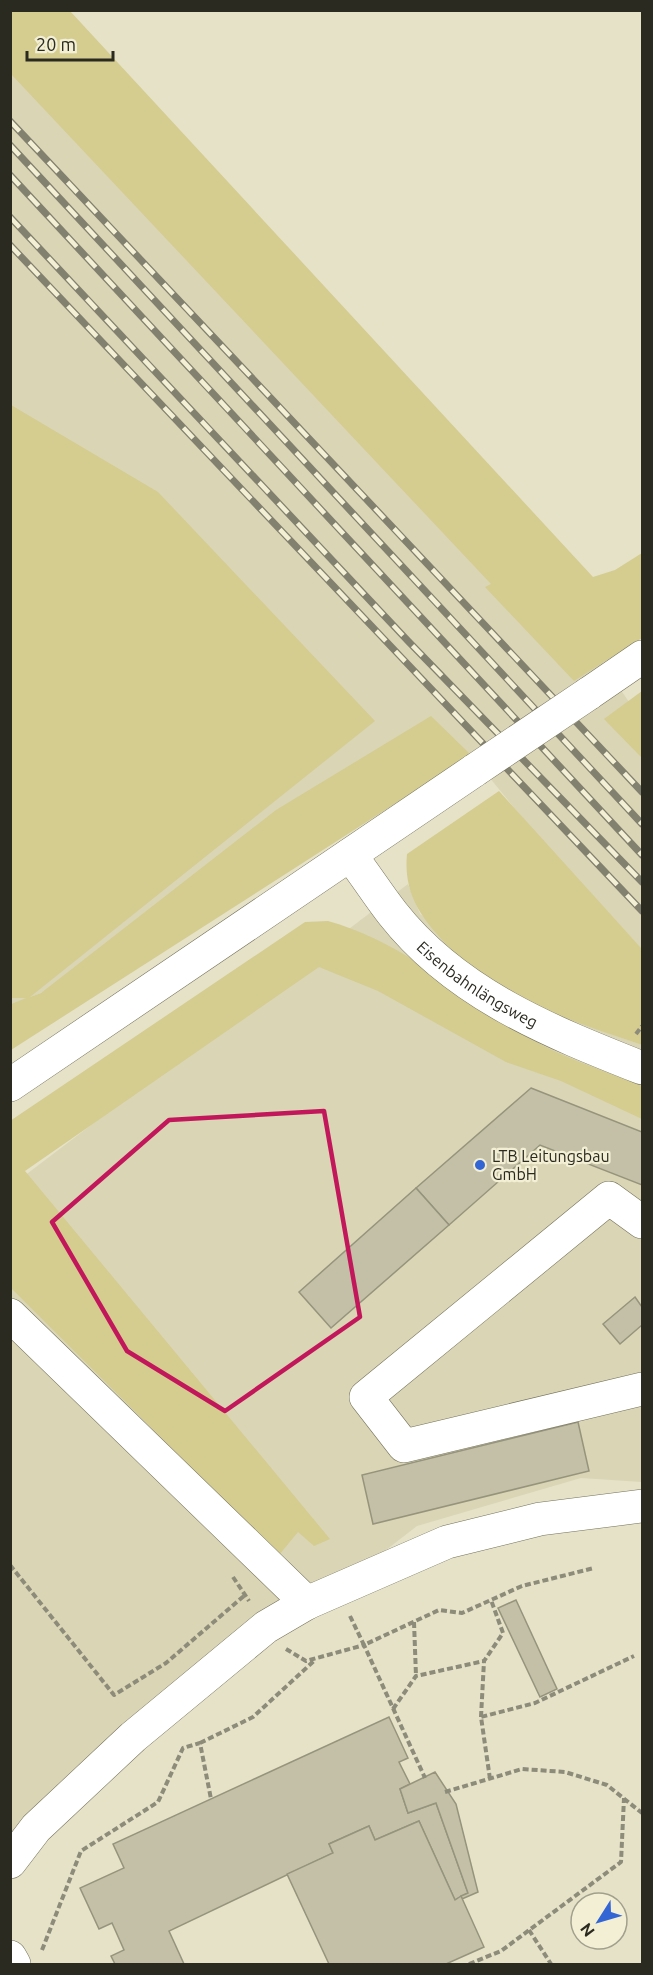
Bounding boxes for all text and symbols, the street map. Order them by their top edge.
scale bar [27,24,112,62]
text: 20 m [36,34,76,54]
street label: Eisenbahnlängsweg [414,937,541,1031]
place label: LTB Leitungsbau GmbH [492,1147,610,1183]
marker: LTB Leitungsbau GmbH [473,1158,487,1172]
north arrow [569,1891,629,1951]
text: N [576,1920,598,1940]

